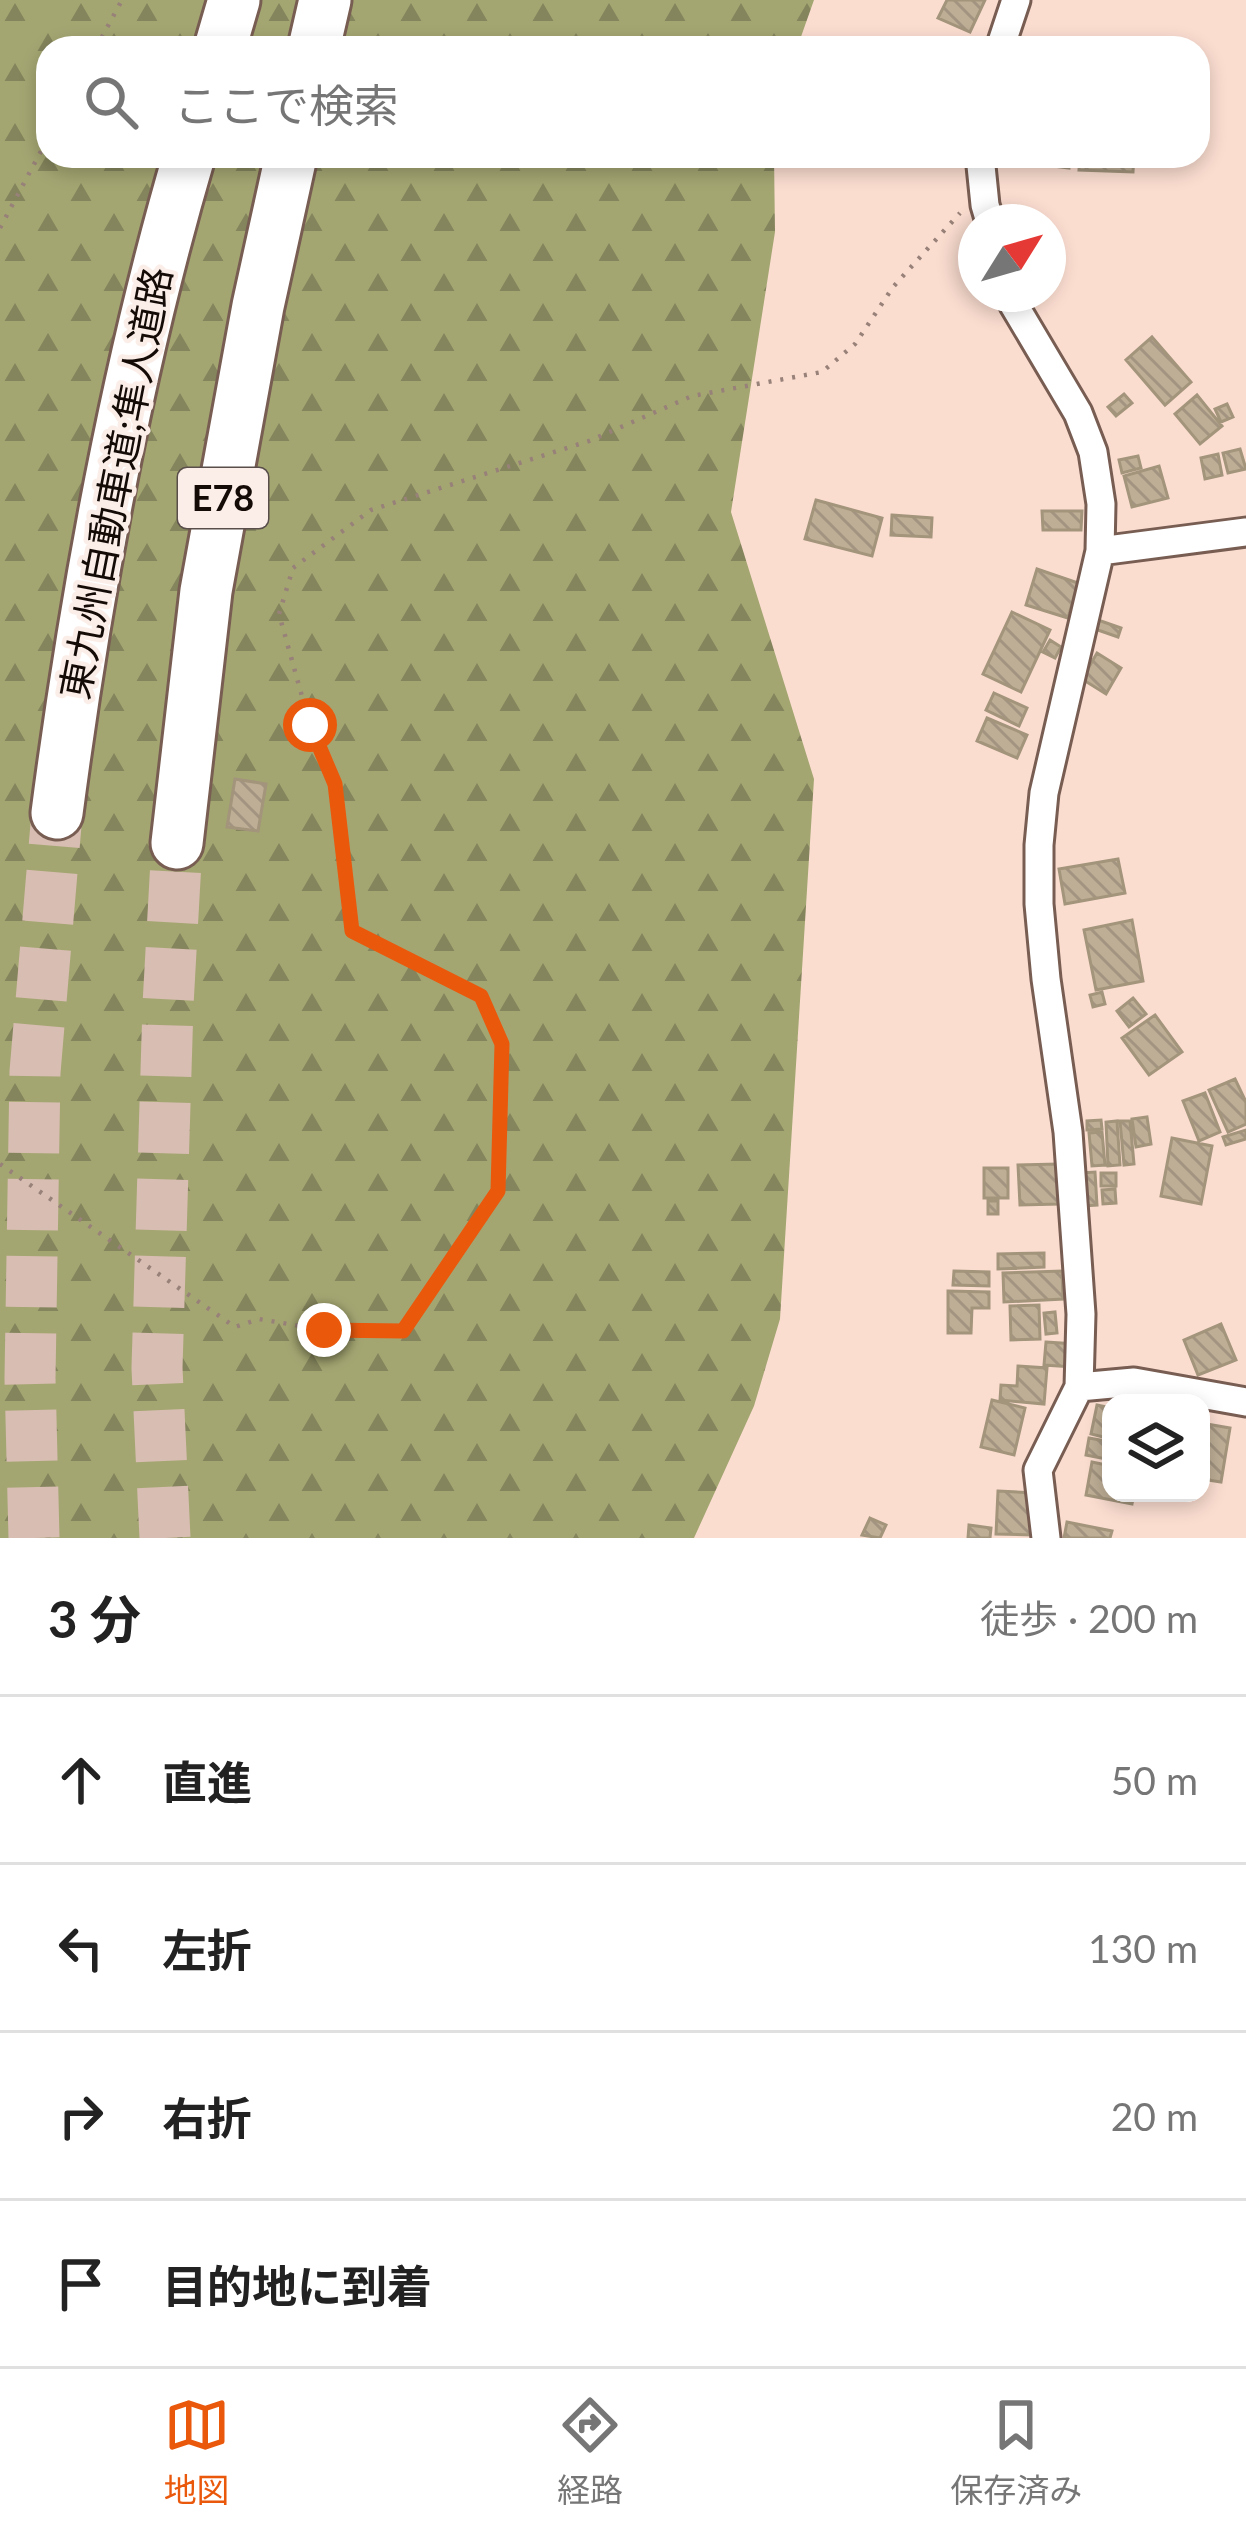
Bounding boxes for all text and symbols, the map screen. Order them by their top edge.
search box [36,36,1210,168]
icon: search [78,69,144,135]
text: ここで検索 [174,78,399,132]
north arrow [958,204,1066,312]
street label: 東九州自動車道;隼人道路 [51,263,179,703]
road number: E78 [178,468,268,528]
route start [283,698,337,752]
route end [297,1303,351,1357]
map controls [1102,1394,1210,1502]
button: layers [1102,1394,1210,1502]
text: 3 分 [48,1588,141,1649]
text: 徒歩 · 200 m [980,1595,1198,1641]
icon: ahead [48,1747,114,1813]
text: 直進 [162,1755,252,1809]
text: 50 m [1111,1757,1198,1803]
icon: left [48,1915,114,1981]
text: 左折 [162,1923,252,1977]
text: 130 m [1088,1925,1198,1971]
icon: right [48,2083,114,2149]
text: 右折 [162,2091,252,2145]
text: 20 m [1111,2093,1198,2139]
icon: arrive [48,2251,114,2317]
text: 目的地に到着 [162,2259,432,2313]
tab: 地図 [164,2392,230,2512]
tab: 経路 [557,2392,623,2512]
tab: 保存済み [950,2392,1082,2512]

